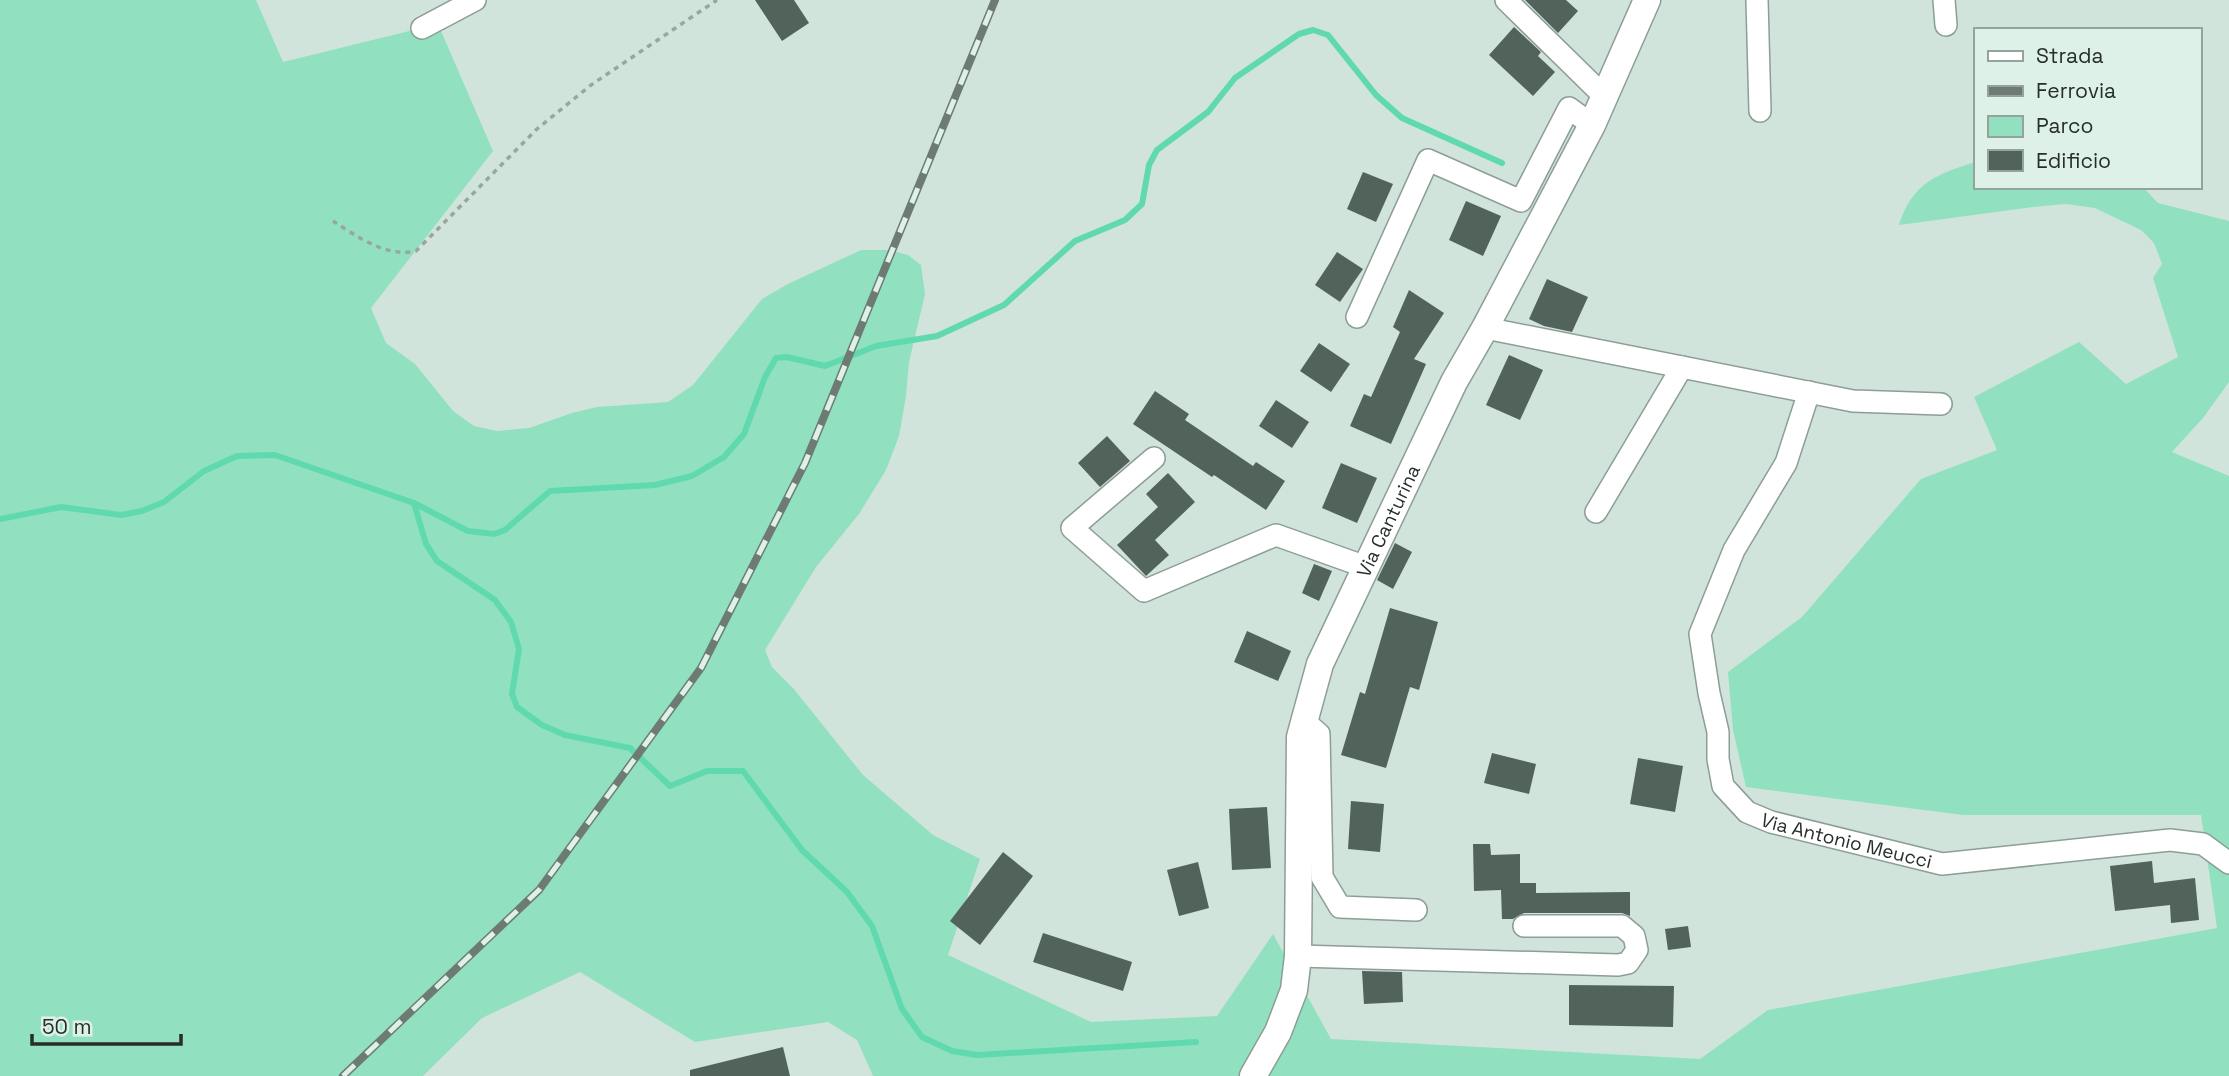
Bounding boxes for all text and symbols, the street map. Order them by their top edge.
legend [1974,28,2201,189]
text: Strada [2036,42,2103,69]
text: Ferrovia [2036,77,2116,104]
text: Parco [2036,112,2094,139]
text: Edificio [2036,147,2111,174]
street label: Via Canturina [1351,461,1426,581]
street label: Via Antonio Meucci [1757,807,1935,874]
scale bar [32,1002,180,1046]
text: 50 m [42,1013,92,1040]

